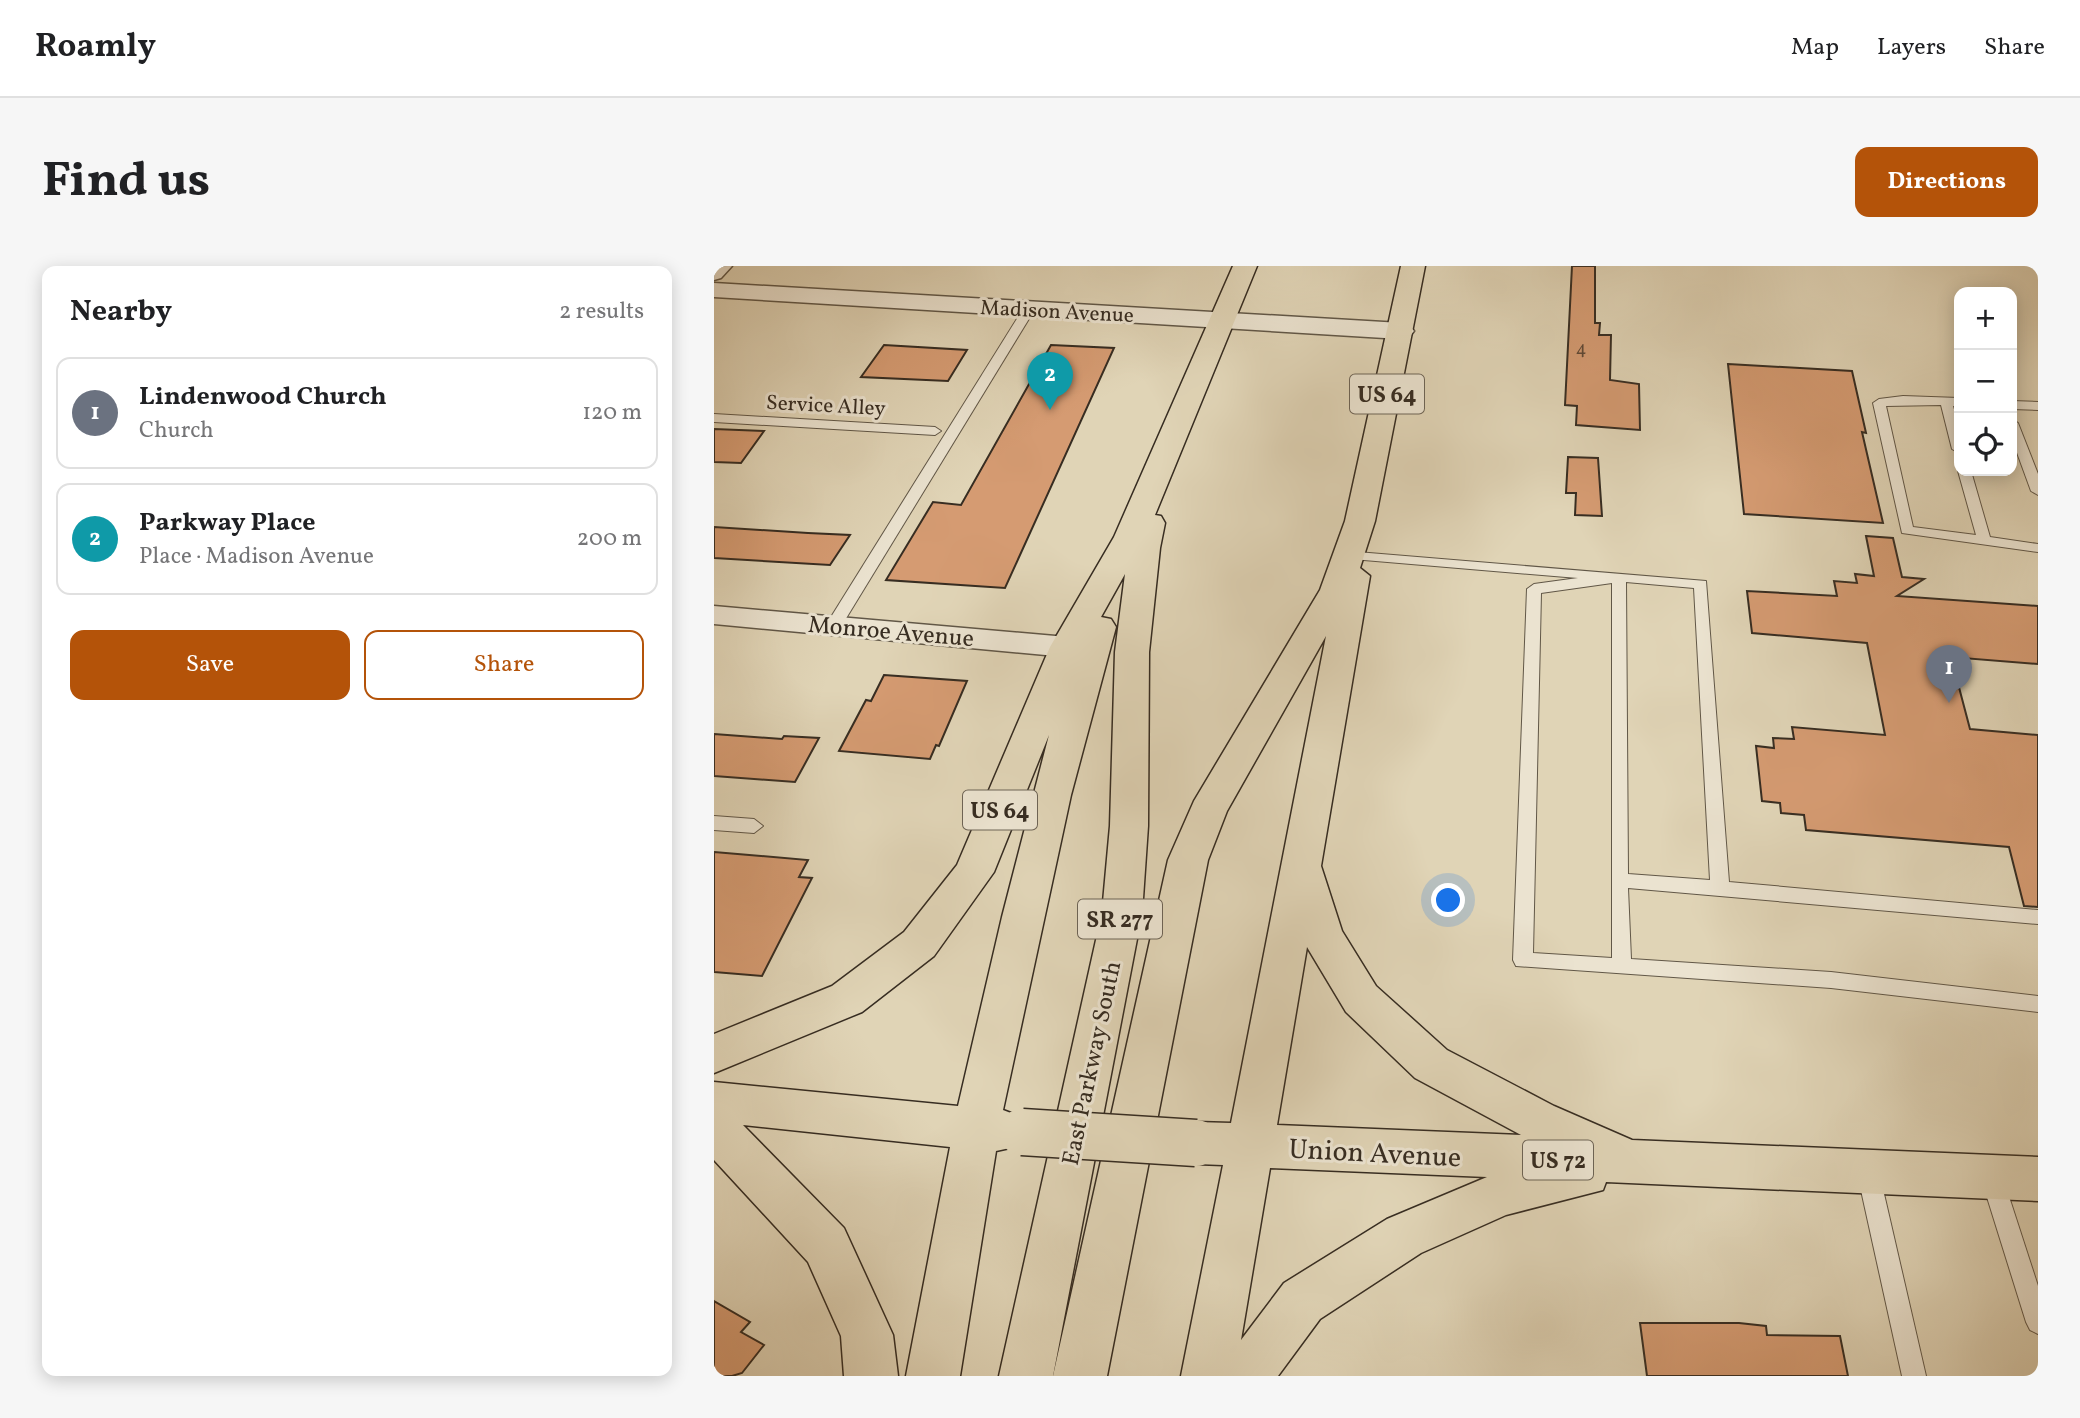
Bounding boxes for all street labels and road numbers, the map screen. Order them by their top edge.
street label: Madison Avenue [979,294,1134,331]
road number: US 64 [1350,374,1424,414]
street label: Service Alley [765,389,887,424]
street label: Monroe Avenue [806,609,975,657]
road number: US 64 [963,790,1037,830]
road number: SR 277 [1078,900,1162,939]
street label: East Parkway South [1055,958,1131,1169]
street label: Union Avenue [1288,1130,1462,1178]
road number: US 72 [1523,1140,1593,1180]

